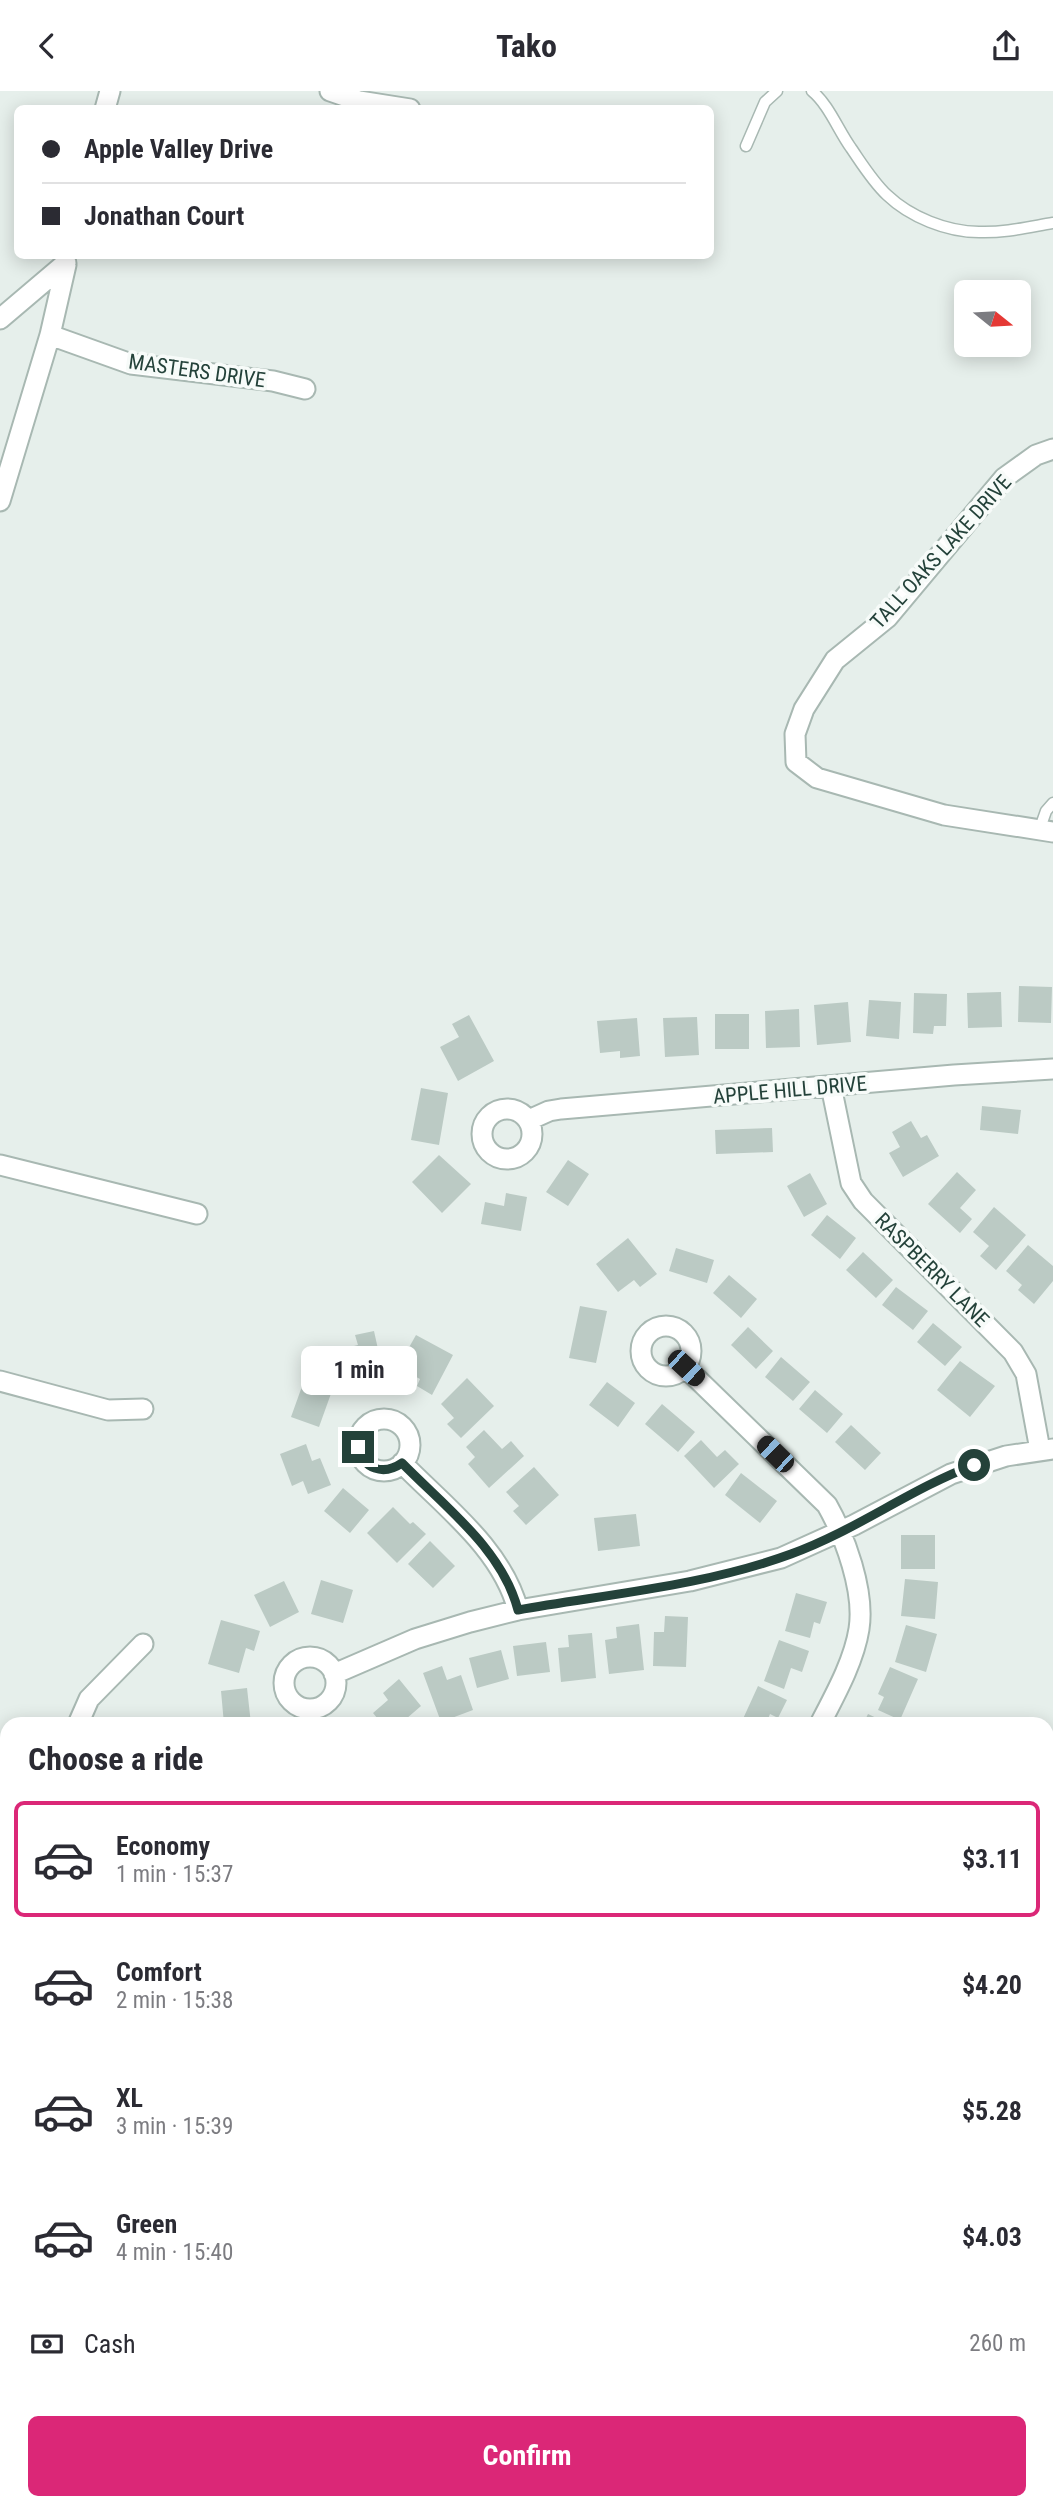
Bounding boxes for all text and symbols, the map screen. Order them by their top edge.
icon: back [28,27,66,65]
text: Tako [496,27,557,65]
icon: share [987,27,1025,65]
text: Apple Valley Drive [84,134,273,164]
text: Jonathan Court [84,201,244,231]
north arrow [954,280,1031,357]
map controls [954,280,1031,357]
street label: MASTERS DRIVE [127,350,267,392]
street label: TALL OAKS LAKE DRIVE [866,470,1016,634]
street label: APPLE HILL DRIVE [712,1071,868,1109]
street label: RASPBERRY LANE [870,1208,994,1332]
callout: 1 min [300,1345,416,1395]
car [664,1346,709,1390]
text: 1 min [333,1357,385,1384]
route end [342,1431,374,1463]
car [753,1432,798,1476]
route start [958,1449,990,1481]
text: Choose a ride [28,1740,203,1778]
icon: car [32,1828,95,1891]
text: Economy [116,1831,210,1861]
text: $3.11 [962,1844,1022,1874]
text: 1 min · 15:37 [116,1861,233,1888]
icon: car [32,1954,95,2017]
text: Comfort [116,1957,202,1987]
text: $4.20 [962,1970,1022,2000]
text: 2 min · 15:38 [116,1987,233,2014]
icon: car [32,2080,95,2143]
text: XL [116,2083,143,2113]
text: $5.28 [962,2096,1022,2126]
text: 3 min · 15:39 [116,2113,233,2140]
icon: car [32,2206,95,2269]
text: Green [116,2209,177,2239]
text: $4.03 [962,2222,1022,2252]
text: 4 min · 15:40 [116,2239,233,2266]
icon: cash [28,2325,66,2363]
text: Cash [84,2329,136,2359]
text: 260 m [969,2330,1026,2357]
button: Confirm [28,2416,1026,2496]

